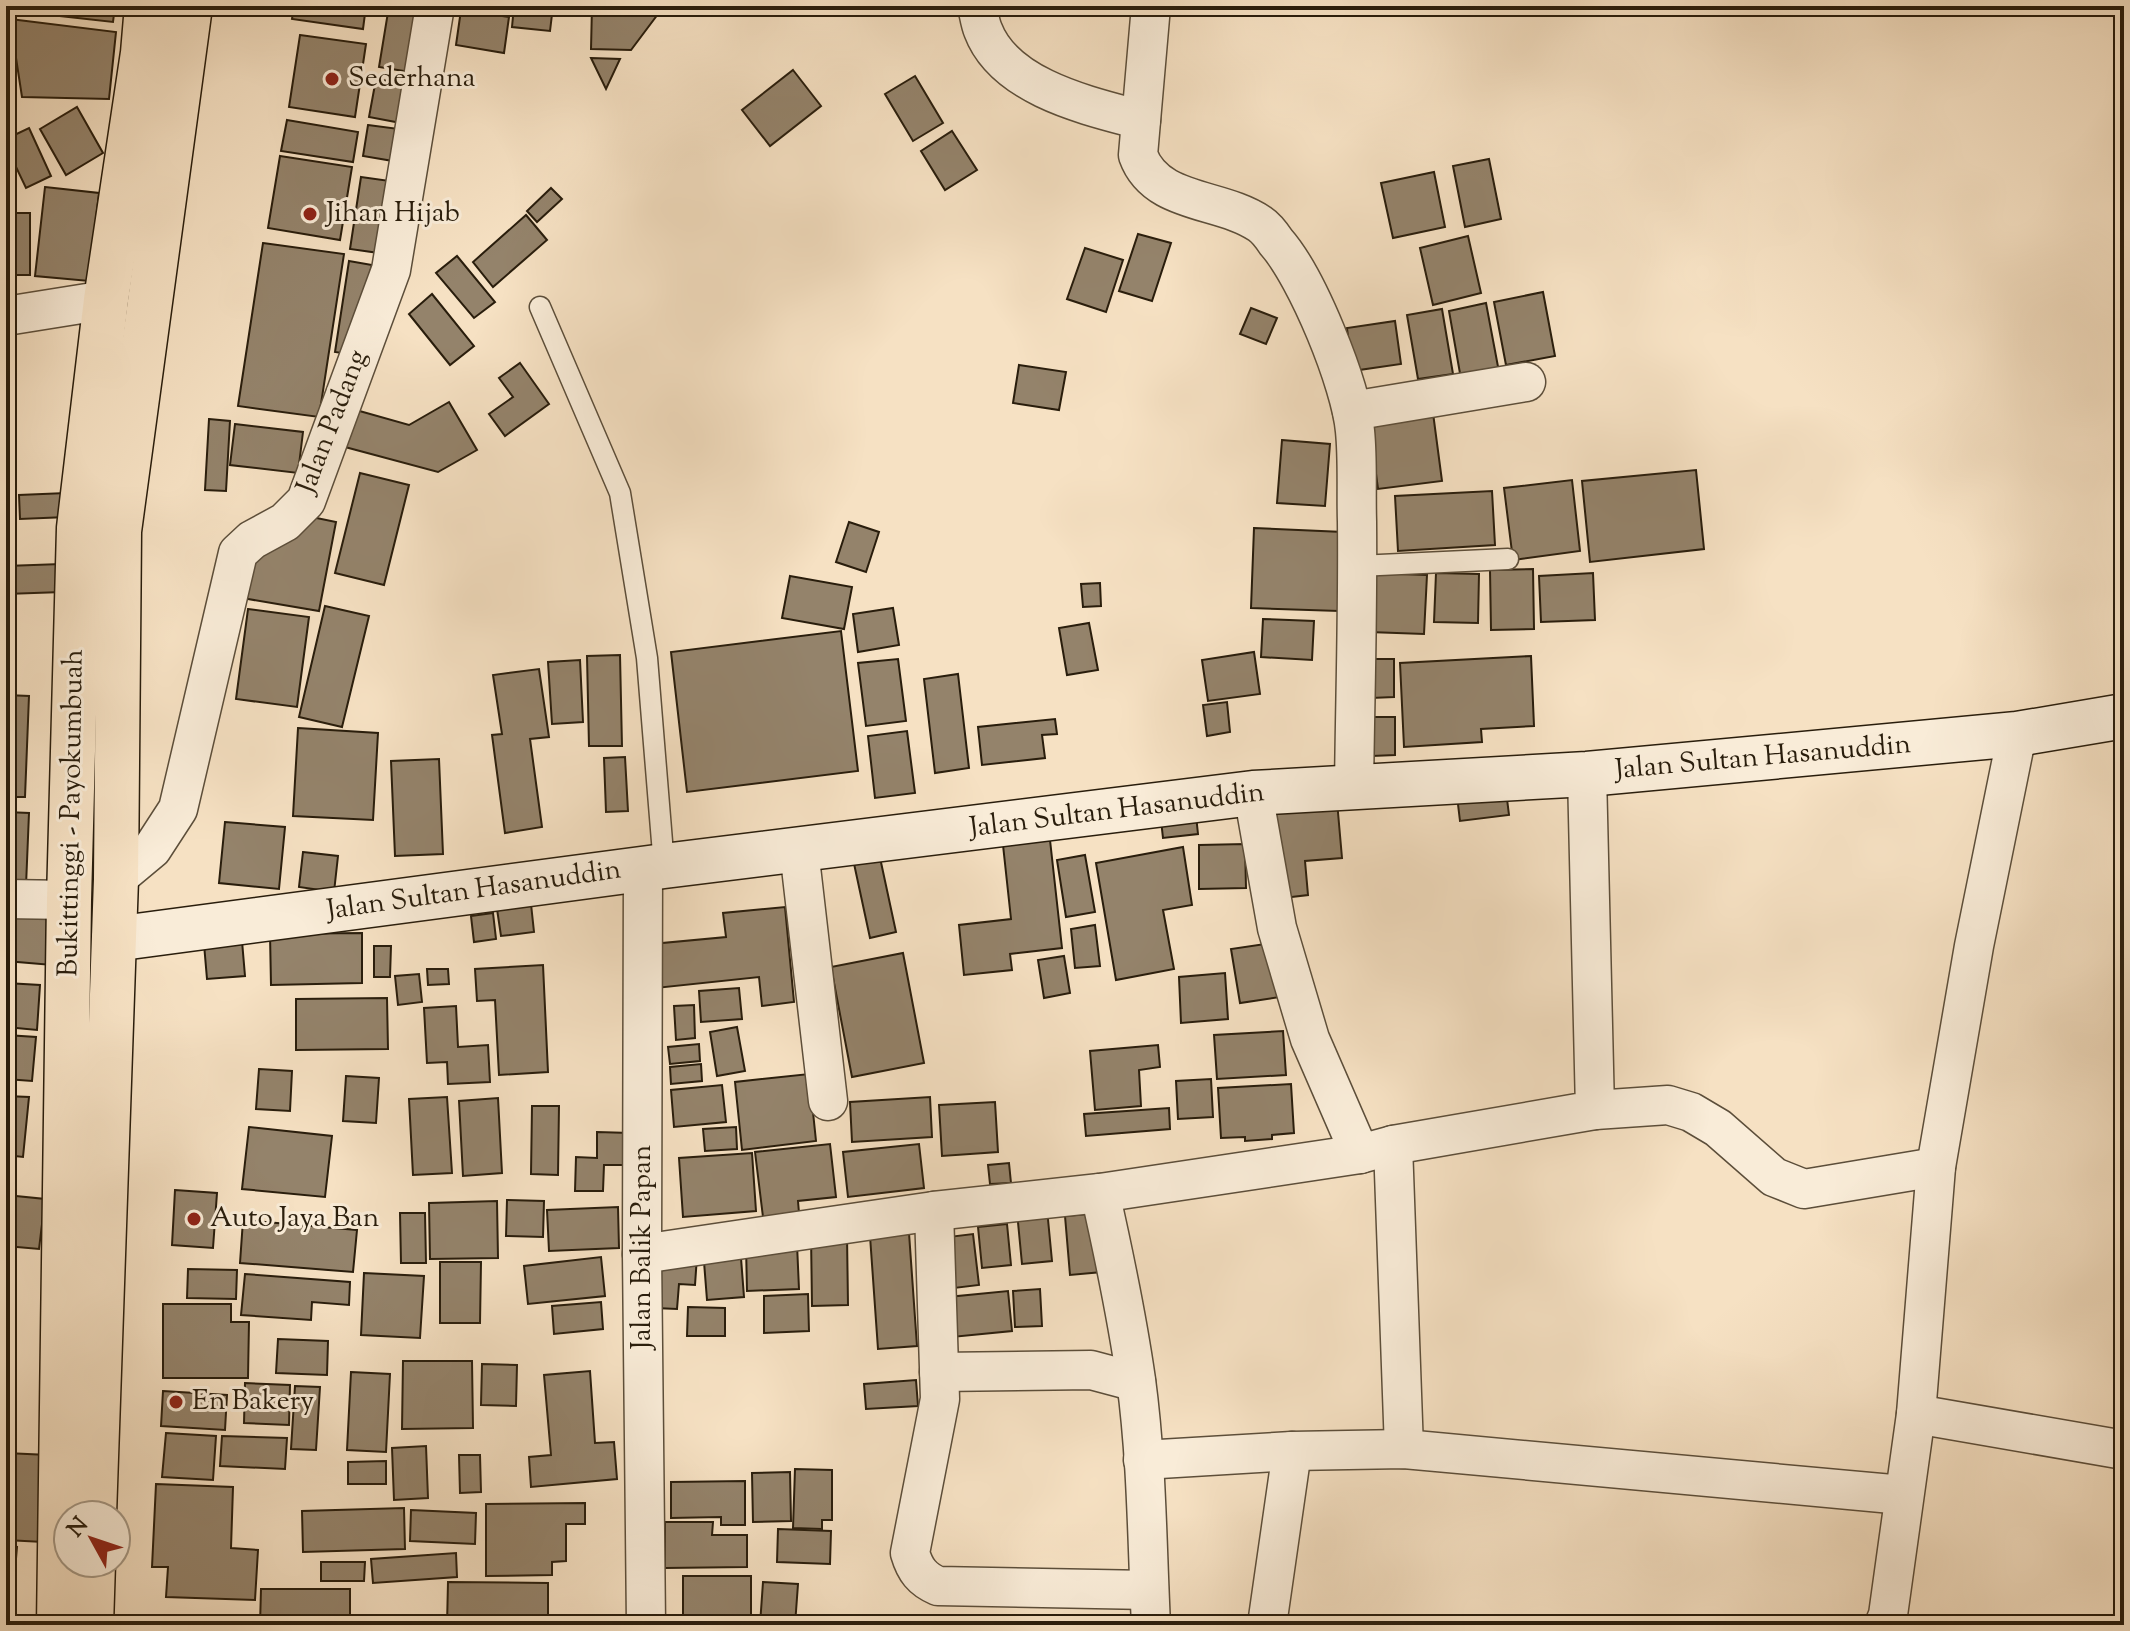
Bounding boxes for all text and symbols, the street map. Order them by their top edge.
place label: Sederhana [348,59,476,99]
marker: Sederhana [323,70,341,88]
place label: Jihan Hijab [324,194,460,234]
marker: Jihan Hijab [301,205,319,223]
street label: Jalan Padang [287,344,379,501]
street label: Bukittinggi - Payokumbuah [49,649,95,977]
street label: Jalan Sultan Hasanuddin [1611,725,1913,791]
street label: Jalan Sultan Hasanuddin [965,773,1267,849]
street label: Jalan Sultan Hasanuddin [322,851,624,932]
street label: Jalan Balik Papan [623,1145,663,1351]
place label: Auto Jaya Ban [210,1199,379,1239]
marker: Auto Jaya Ban [185,1210,203,1228]
place label: En Bakery [192,1382,314,1422]
marker: En Bakery [167,1393,185,1411]
north arrow [52,1499,132,1579]
text: N [61,1511,97,1545]

